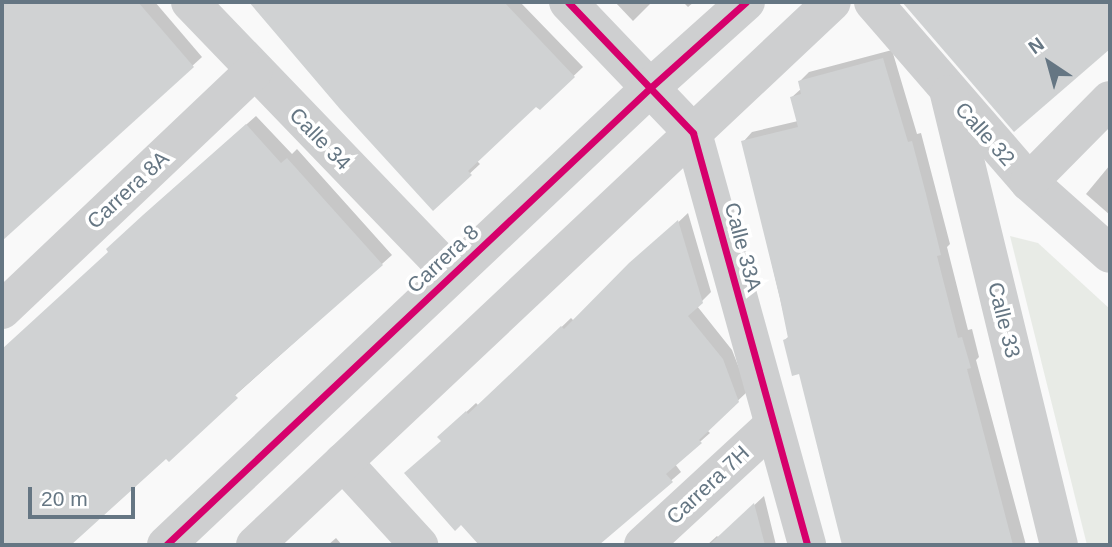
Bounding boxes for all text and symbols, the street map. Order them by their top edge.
north arrow [1014,28,1084,98]
text: N [1025,33,1048,58]
street label: Calle 32 [950,97,1020,171]
street label: Calle 34 [284,103,356,175]
street label: Carrera 8A [82,146,174,234]
street label: Calle 33A [719,200,767,294]
street label: Carrera 8 [402,220,484,298]
street label: Calle 33 [982,280,1026,360]
street label: Carrera 7H [661,440,755,530]
scale bar [32,474,138,518]
text: 20 m [41,487,88,510]

